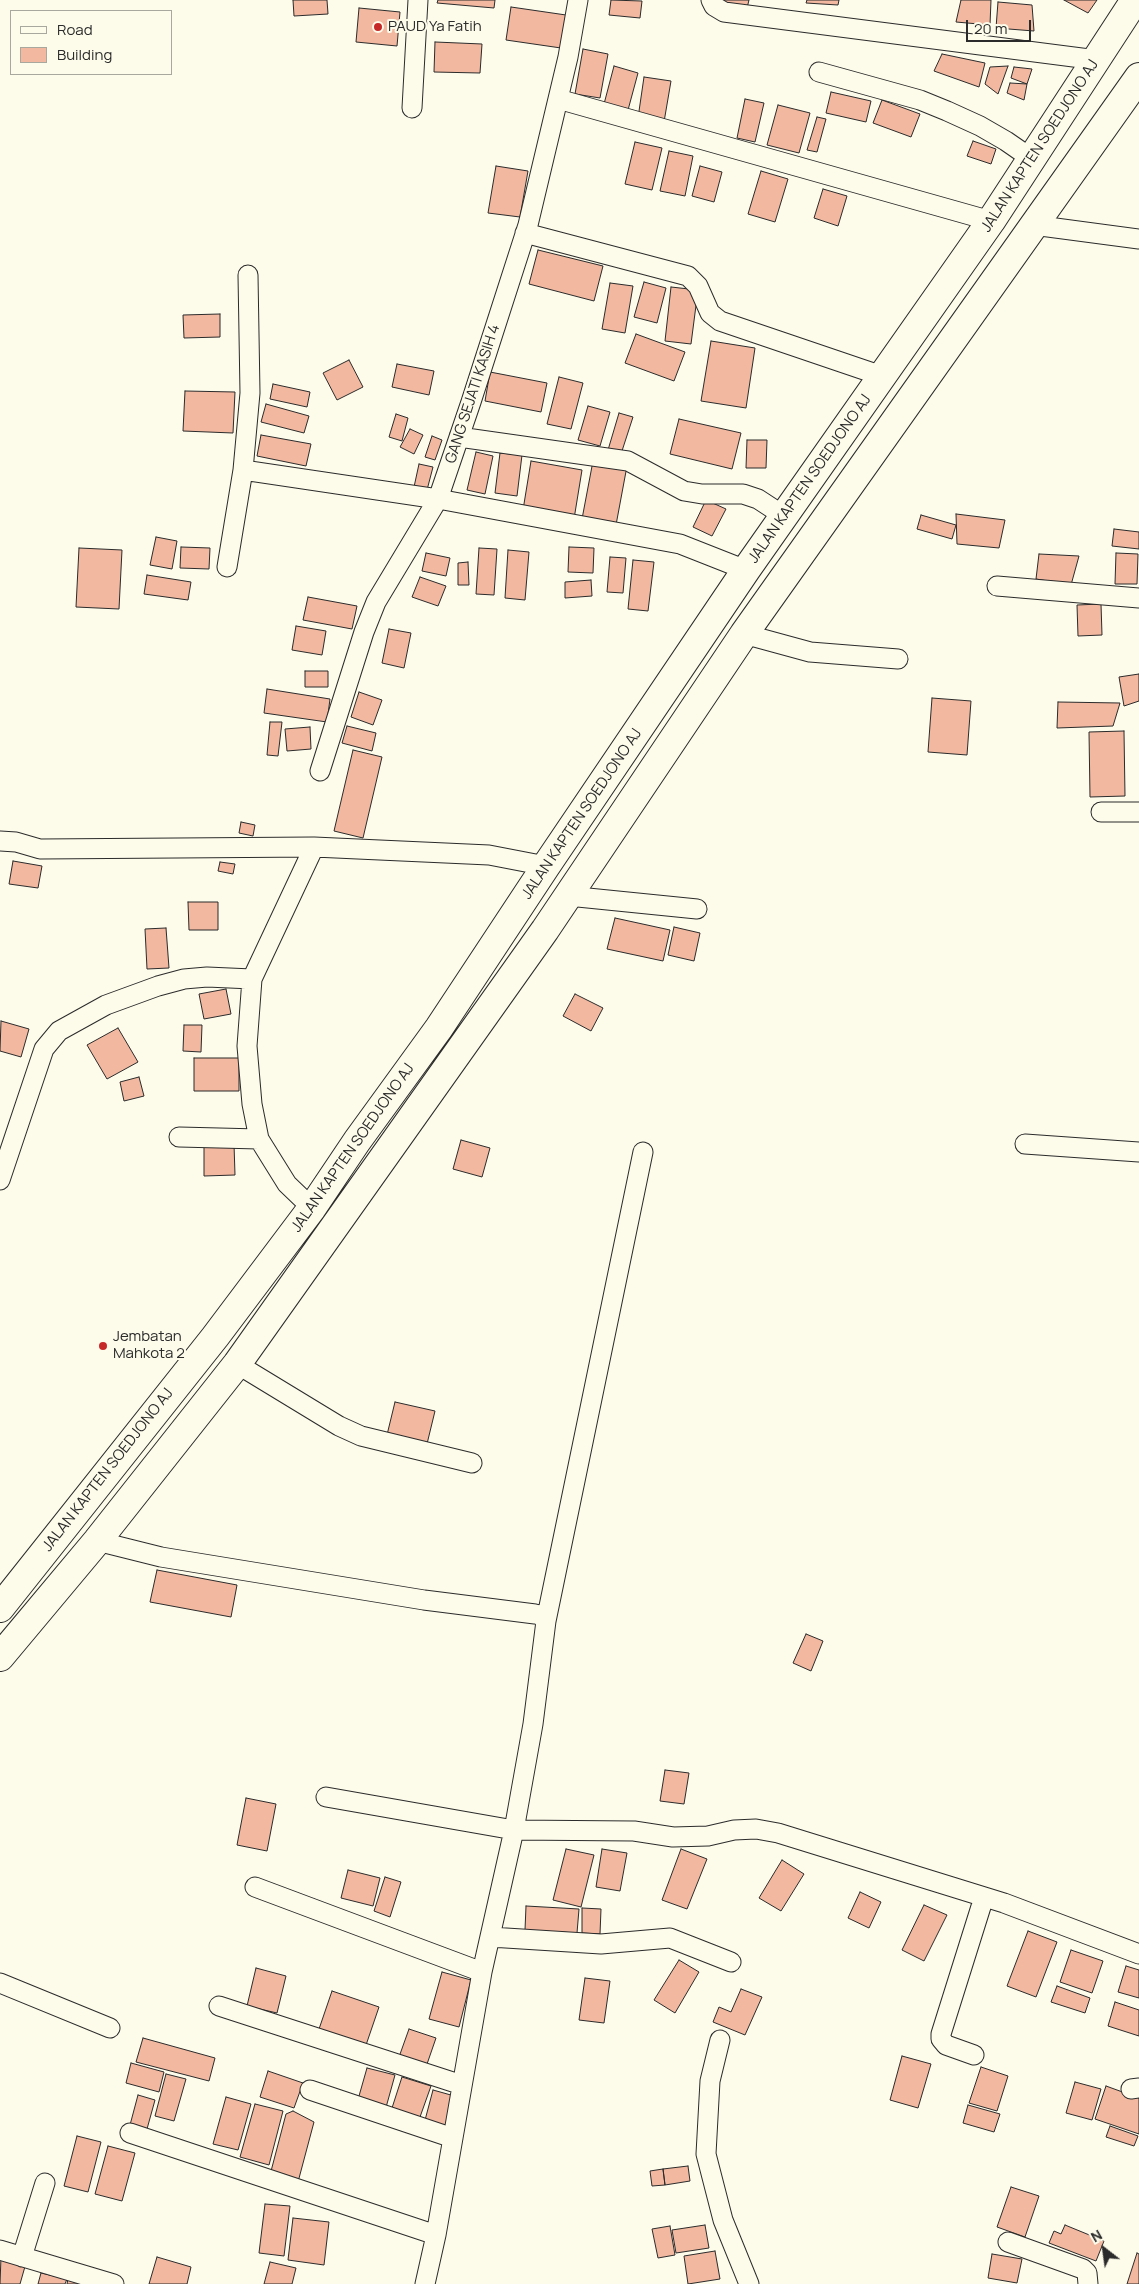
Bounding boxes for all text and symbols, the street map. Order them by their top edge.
legend [10,10,172,75]
scale bar [969,10,1034,42]
place label: PAUD Ya Fatih [388,18,482,36]
text: 20 m [974,18,1007,39]
text: Road [57,19,93,40]
marker: PAUD Ya Fatih [372,21,384,33]
text: Building [57,44,112,65]
street label: JALAN KAPTEN SOEDJONO AJ [977,56,1103,236]
street label: GANG SEJATI KASIH 4 [442,322,504,466]
street label: JALAN KAPTEN SOEDJONO AJ [745,391,875,567]
street label: JALAN KAPTEN SOEDJONO AJ [518,725,646,903]
street label: JALAN KAPTEN SOEDJONO AJ [288,1060,418,1236]
place label: Jembatan Mahkota 2 [113,1328,185,1363]
marker: Jembatan Mahkota 2 [97,1340,109,1352]
street label: JALAN KAPTEN SOEDJONO AJ [39,1385,177,1555]
north arrow [1079,2224,1129,2274]
text: N [1087,2225,1105,2246]

